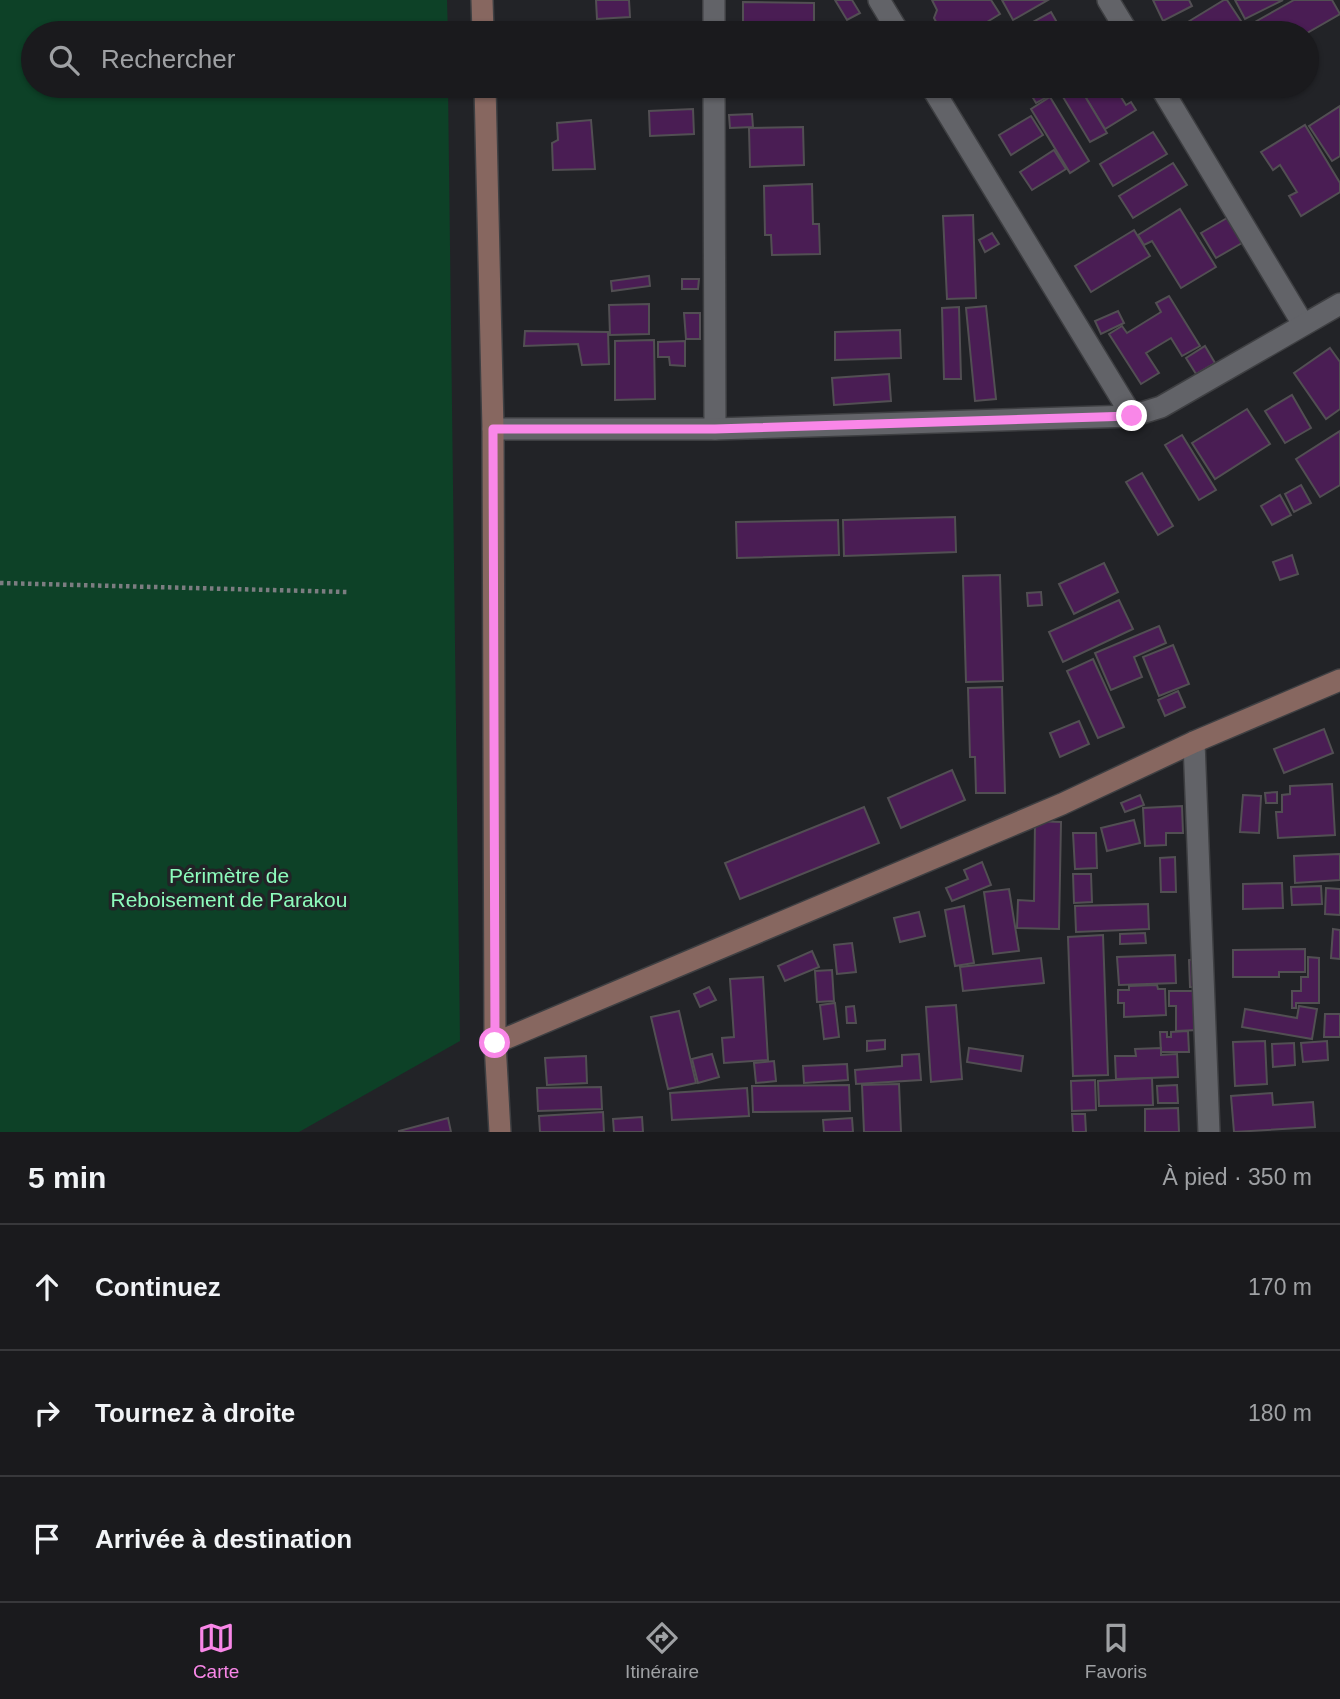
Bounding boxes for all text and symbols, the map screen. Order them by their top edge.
search box [21,21,1319,98]
icon: search [45,41,83,79]
text: Rechercher [101,44,235,74]
route end [1116,400,1147,431]
park label: Périmètre de Reboisement de Parakou [111,864,347,911]
route start [479,1027,510,1058]
text: 5 min [28,1161,106,1194]
text: À pied · 350 m [1162,1164,1312,1190]
icon: ahead [28,1268,66,1306]
text: Continuez [95,1272,221,1302]
text: 170 m [1248,1274,1312,1300]
icon: right [28,1394,66,1432]
text: Tournez à droite [95,1398,295,1428]
text: 180 m [1248,1400,1312,1426]
icon: arrive [28,1520,66,1558]
text: Arrivée à destination [95,1524,352,1554]
tab: Carte [193,1619,239,1683]
tab: Itinéraire [625,1619,699,1683]
tab: Favoris [1085,1619,1147,1683]

